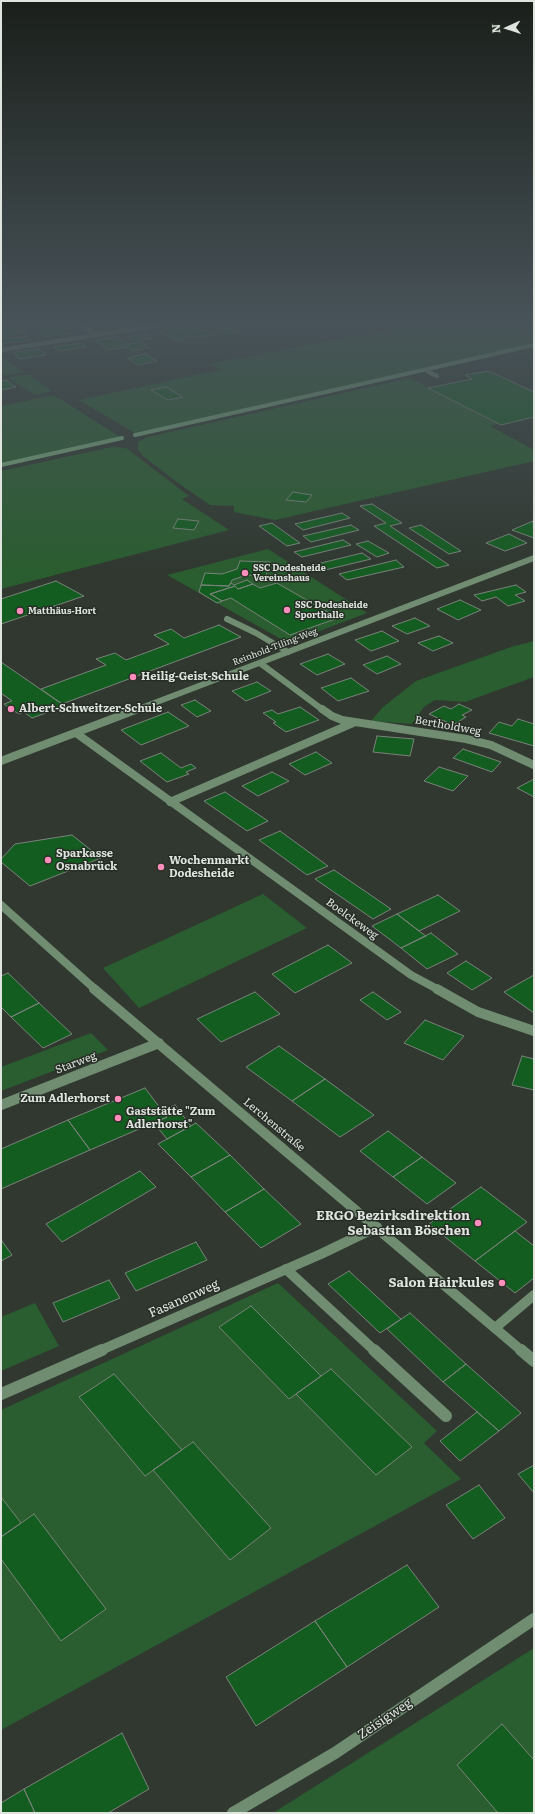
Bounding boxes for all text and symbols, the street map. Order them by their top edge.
north arrow [487,8,527,48]
text: N [487,24,503,34]
place label: SSC Dodesheide Vereinshaus [253,563,326,584]
marker: SSC Dodesheide Vereinshaus [240,568,250,578]
place label: SSC Dodesheide Sporthalle [295,600,368,621]
marker: SSC Dodesheide Sporthalle [282,605,292,615]
marker: Matthäus-Hort [15,606,25,616]
place label: Matthäus-Hort [28,606,96,616]
street label: Reinhold-Tiling-Weg [231,626,319,668]
place label: Heilig-Geist-Schule [141,670,249,684]
marker: Heilig-Geist-Schule [128,672,138,682]
place label: Albert-Schweitzer-Schule [19,702,162,716]
marker: Albert-Schweitzer-Schule [6,704,16,714]
street label: Bertholdweg [414,714,482,738]
place label: Sparkasse Osnabrück [56,847,118,873]
place label: Wochenmarkt Dodesheide [169,854,249,880]
marker: Sparkasse Osnabrück [43,855,53,865]
marker: Wochenmarkt Dodesheide [156,862,166,872]
street label: Boelckeweg [323,896,381,942]
street label: Starweg [54,1049,98,1077]
place label: Zum Adlerhorst [20,1092,110,1106]
marker: Zum Adlerhorst [113,1094,123,1104]
street label: Lerchenstraße [240,1095,308,1155]
place label: Gaststätte "Zum Adlerhorst" [126,1105,216,1131]
marker: Gaststätte "Zum Adlerhorst" [113,1113,123,1123]
place label: ERGO Bezirksdirektion Sebastian Böschen [316,1208,470,1239]
marker: ERGO Bezirksdirektion Sebastian Böschen [473,1218,483,1228]
place label: Salon Hairkules [388,1275,494,1291]
street label: Fasanenweg [146,1277,222,1321]
marker: Salon Hairkules [497,1278,507,1288]
street label: Zeisigweg [355,1695,415,1743]

